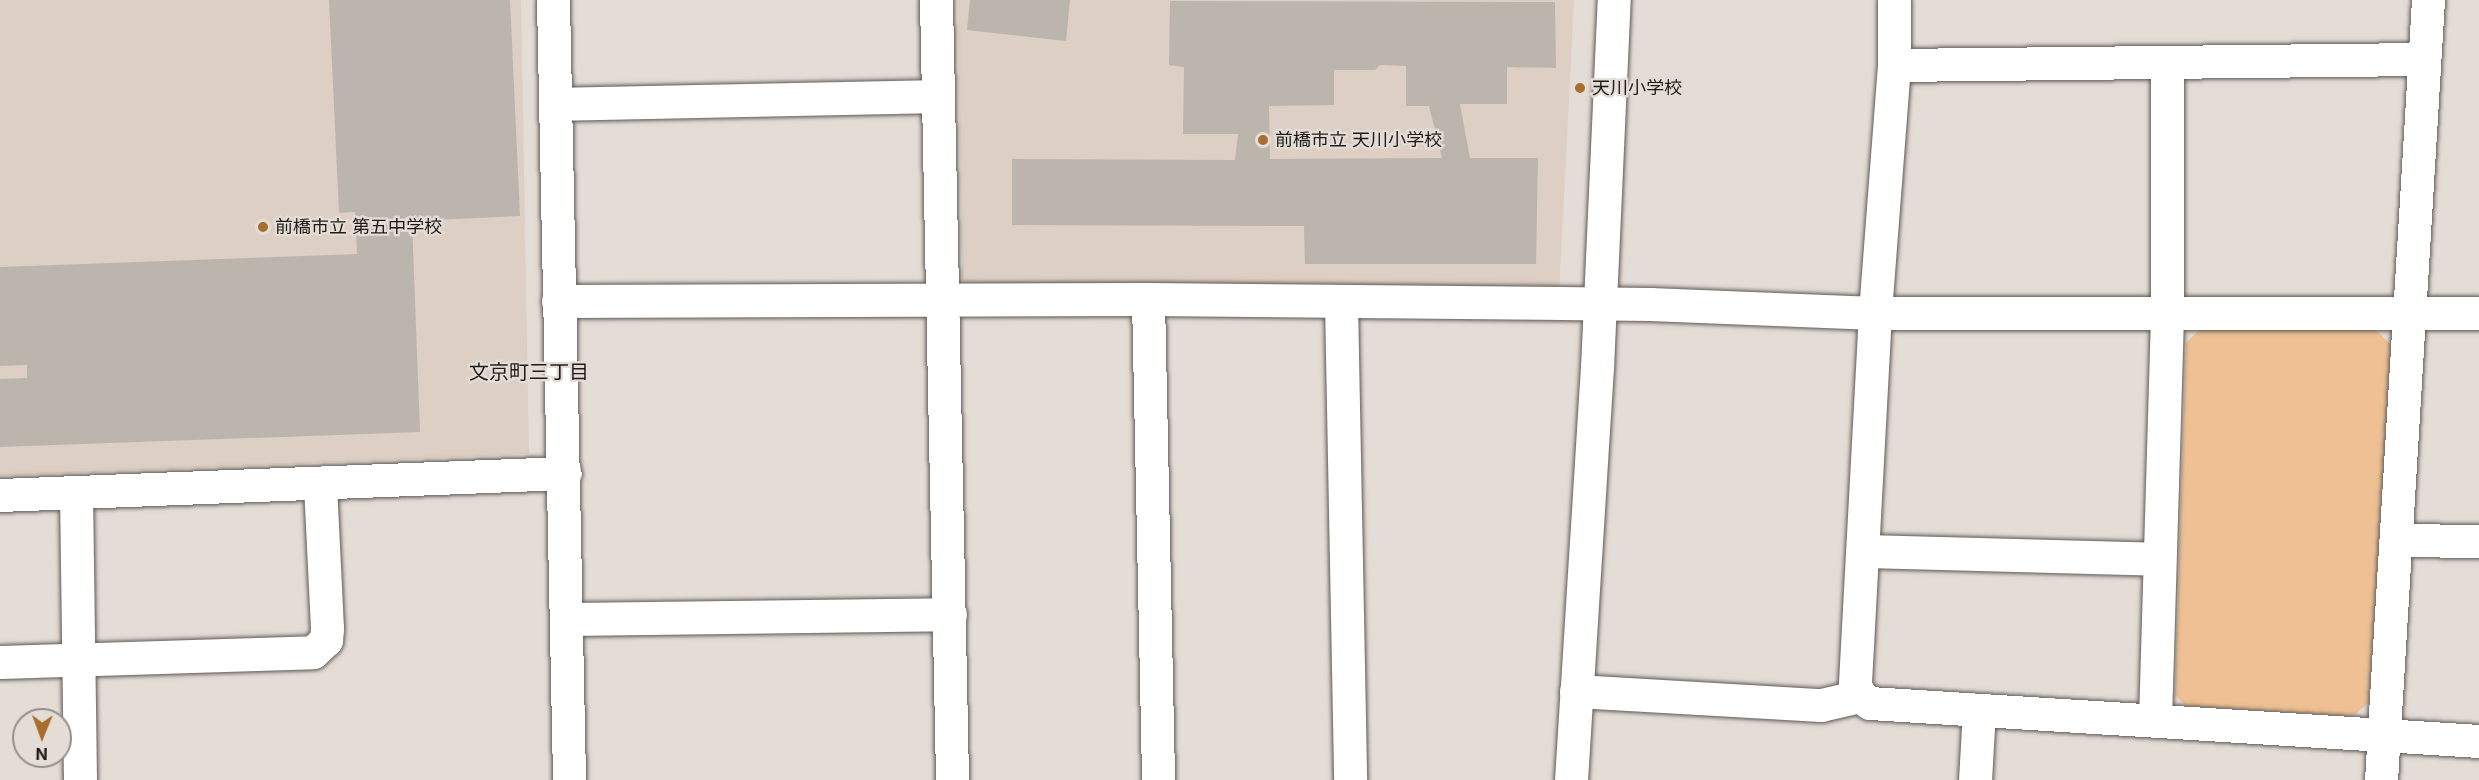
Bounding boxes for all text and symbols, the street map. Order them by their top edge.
place label: 天川小学校 [1592,77,1682,99]
marker: 天川小学校 [1573,81,1587,95]
place label: 前橋市立 天川小学校 [1275,129,1442,151]
marker: 前橋市立 天川小学校 [1256,133,1270,147]
place label: 前橋市立 第五中学校 [275,216,442,238]
marker: 前橋市立 第五中学校 [256,220,270,234]
district label: 文京町三丁目 [469,360,589,384]
north arrow [12,708,72,768]
text: N [35,744,48,764]

